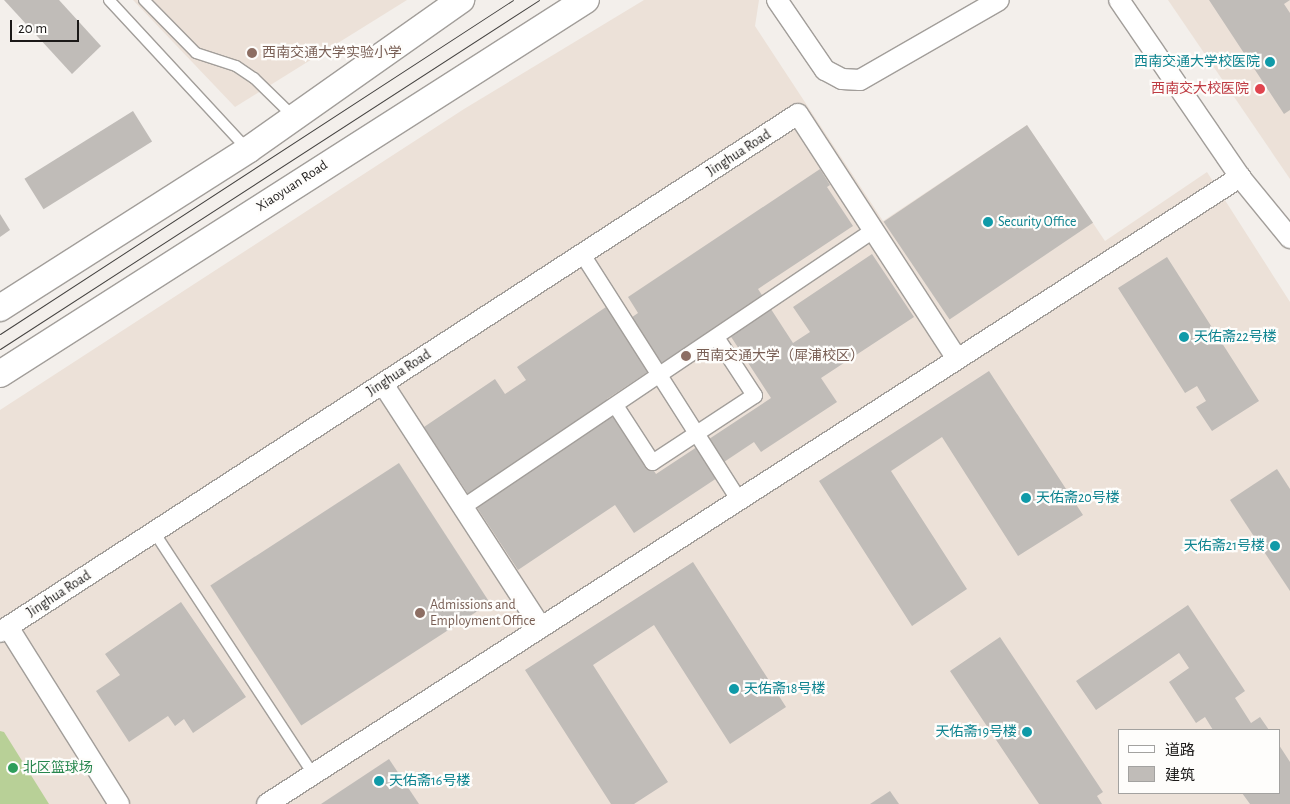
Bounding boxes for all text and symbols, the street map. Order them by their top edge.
scale bar [12,10,81,42]
text: 20 m [18,21,47,36]
place label: 西南交通大学实验小学 [262,45,402,61]
marker: 西南交通大学实验小学 [246,47,258,59]
place label: 西南交通大学校医院 [1134,54,1260,70]
marker: 西南交通大学校医院 [1264,56,1276,68]
place label: 西南交大校医院 [1151,81,1249,97]
marker: 西南交大校医院 [1253,82,1267,96]
street label: Jinghua Road [704,126,774,180]
street label: Xiaoyuan Road [253,157,331,215]
place label: Security Office [998,214,1077,230]
marker: Security Office [982,216,994,228]
place label: 天佑斋22号楼 [1194,329,1277,345]
marker: 天佑斋22号楼 [1178,331,1190,343]
street label: Jinghua Road [364,346,434,400]
place label: 西南交通大学（犀浦校区） [696,348,864,364]
marker: 西南交通大学（犀浦校区） [680,350,692,362]
place label: 天佑斋20号楼 [1036,490,1120,506]
marker: 天佑斋20号楼 [1020,492,1032,504]
place label: 天佑斋21号楼 [1184,538,1265,554]
marker: 天佑斋21号楼 [1269,540,1281,552]
street label: Jinghua Road [24,567,94,621]
place label: Admissions and Employment Office [430,597,535,630]
marker: Admissions and Employment Office [414,607,426,619]
place label: 天佑斋18号楼 [744,681,825,697]
marker: 天佑斋18号楼 [728,683,740,695]
place label: 天佑斋19号楼 [936,724,1017,740]
marker: 天佑斋19号楼 [1021,726,1033,738]
legend [1118,729,1280,794]
text: 道路 [1165,743,1195,758]
place label: 北区篮球场 [23,760,93,776]
marker: 北区篮球场 [7,762,19,774]
text: 建筑 [1165,768,1195,783]
place label: 天佑斋16号楼 [389,773,470,789]
marker: 天佑斋16号楼 [373,775,385,787]

